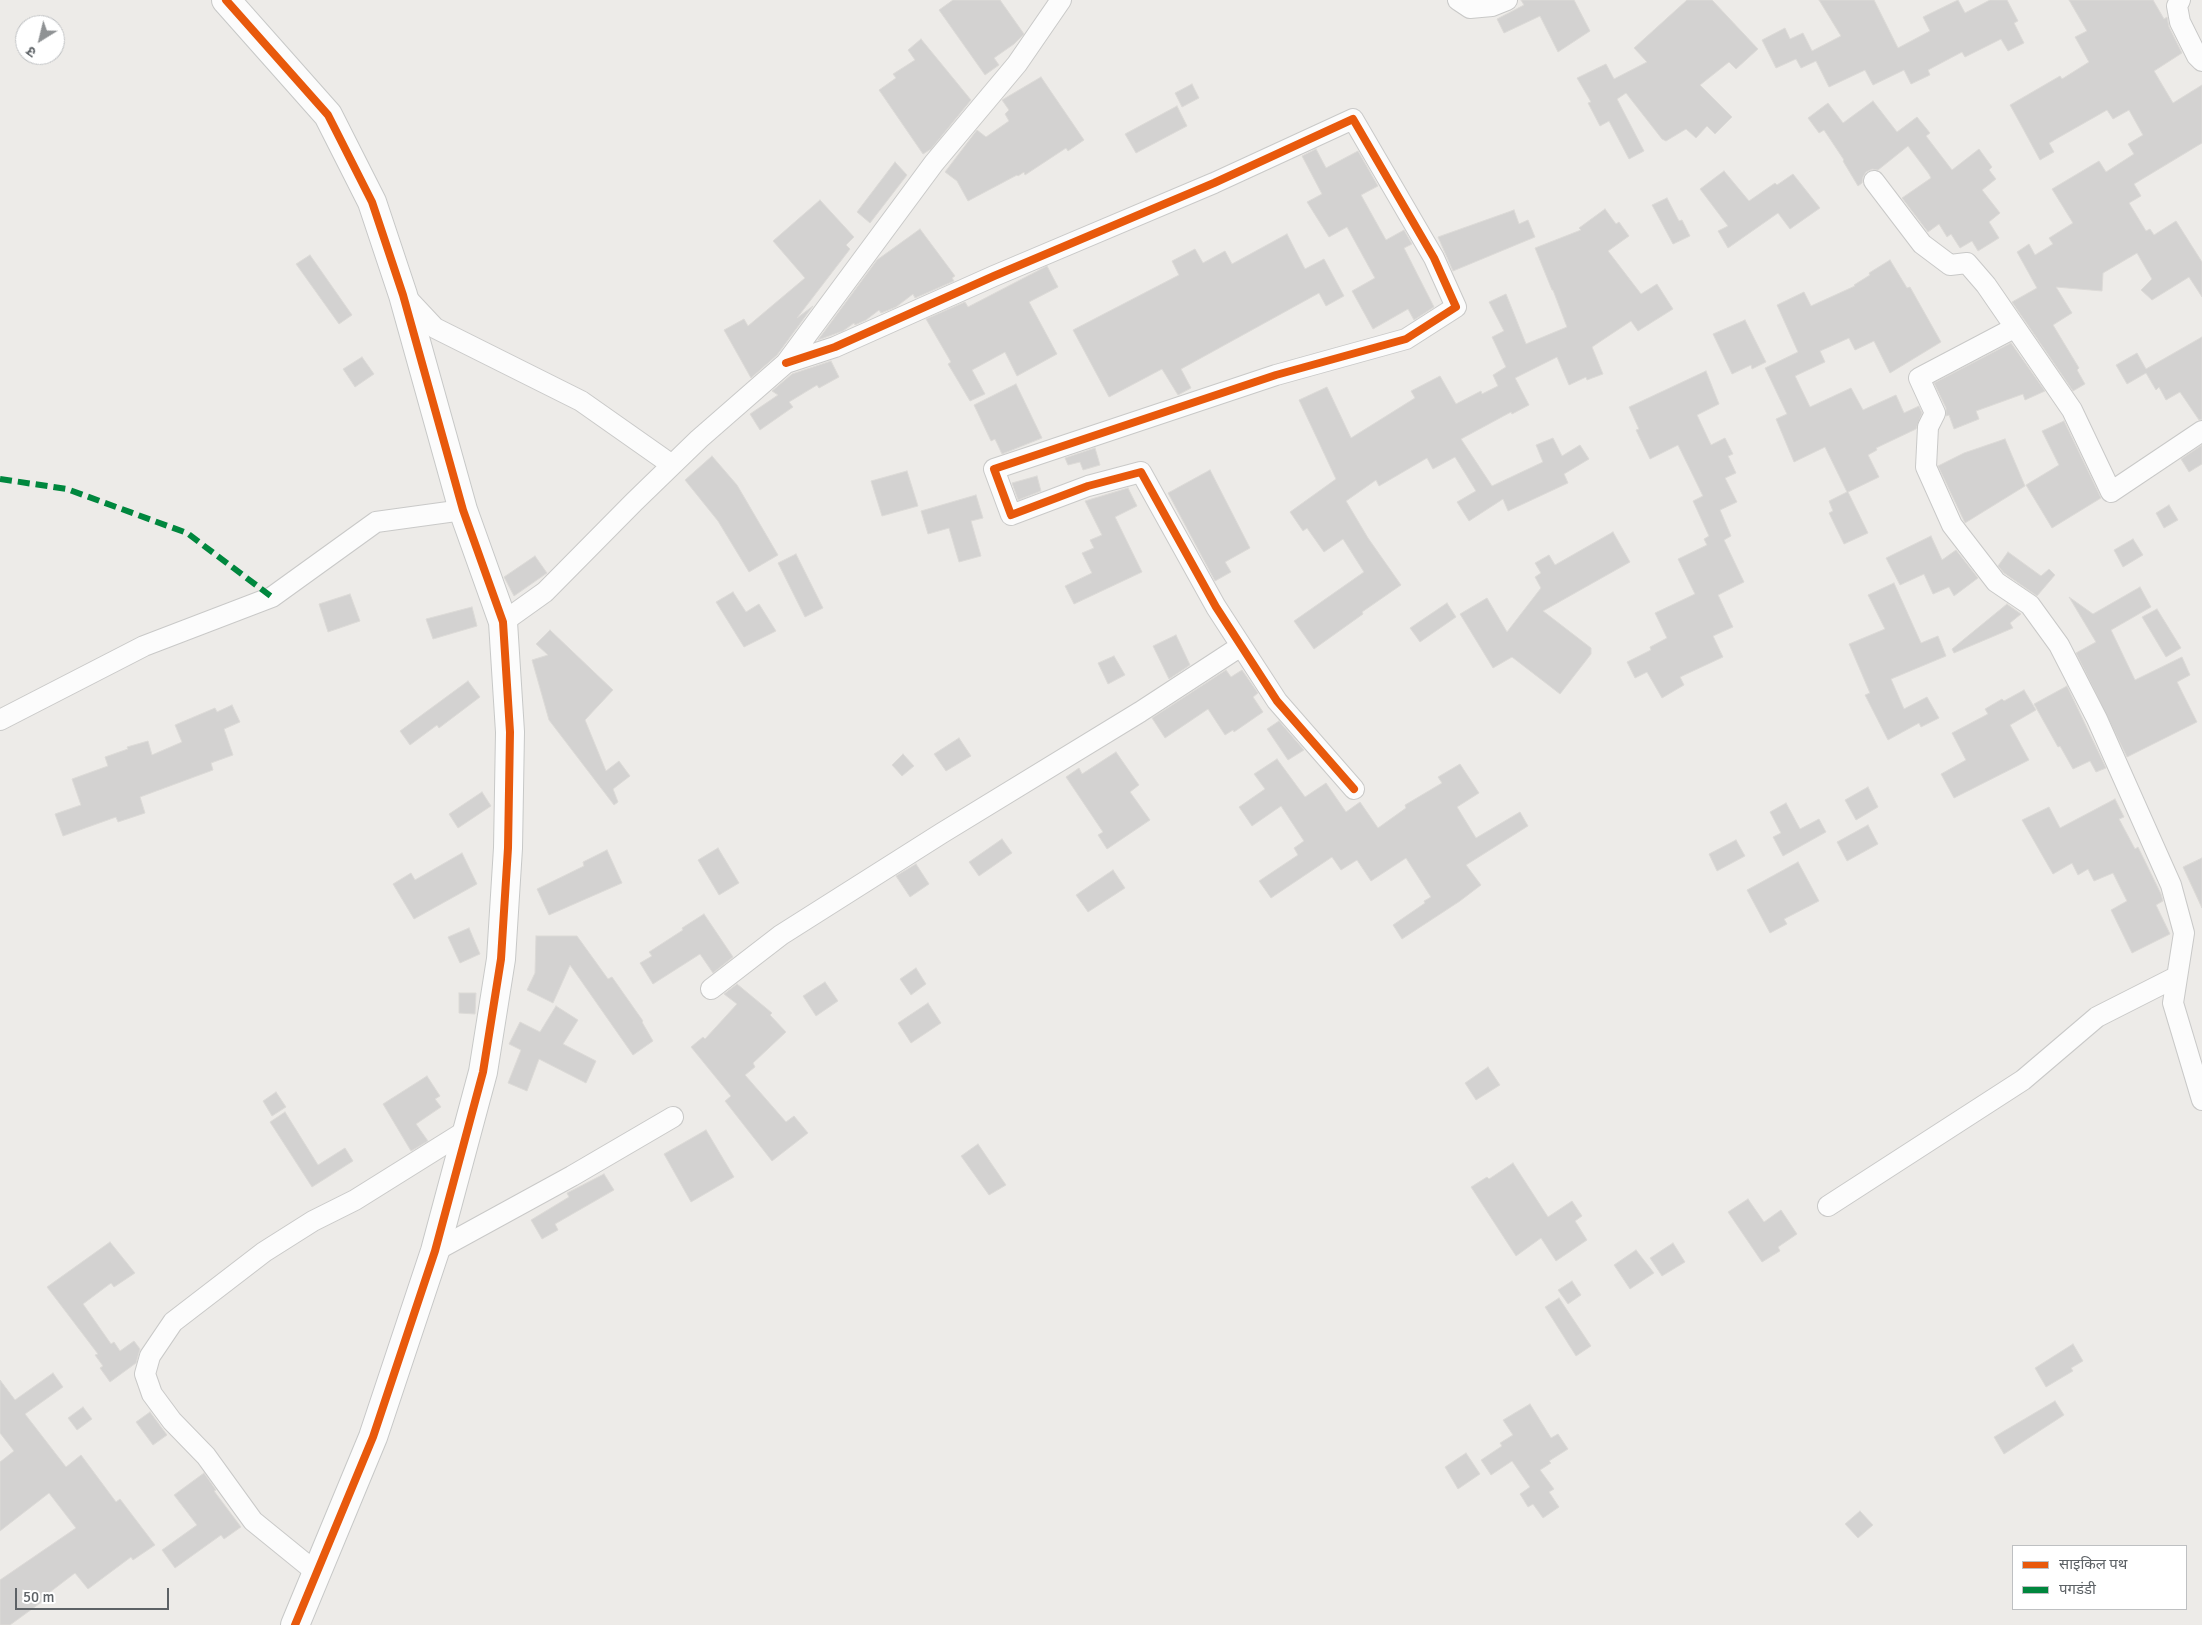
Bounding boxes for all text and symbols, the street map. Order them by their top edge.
north arrow [15,15,65,65]
text: उ [23,42,40,61]
legend [2012,1545,2187,1610]
text: साइकिल पथ [2059,1555,2127,1573]
scale bar [18,1578,171,1610]
text: पगडंडी [2059,1580,2096,1598]
text: 50 m [23,1588,54,1606]

